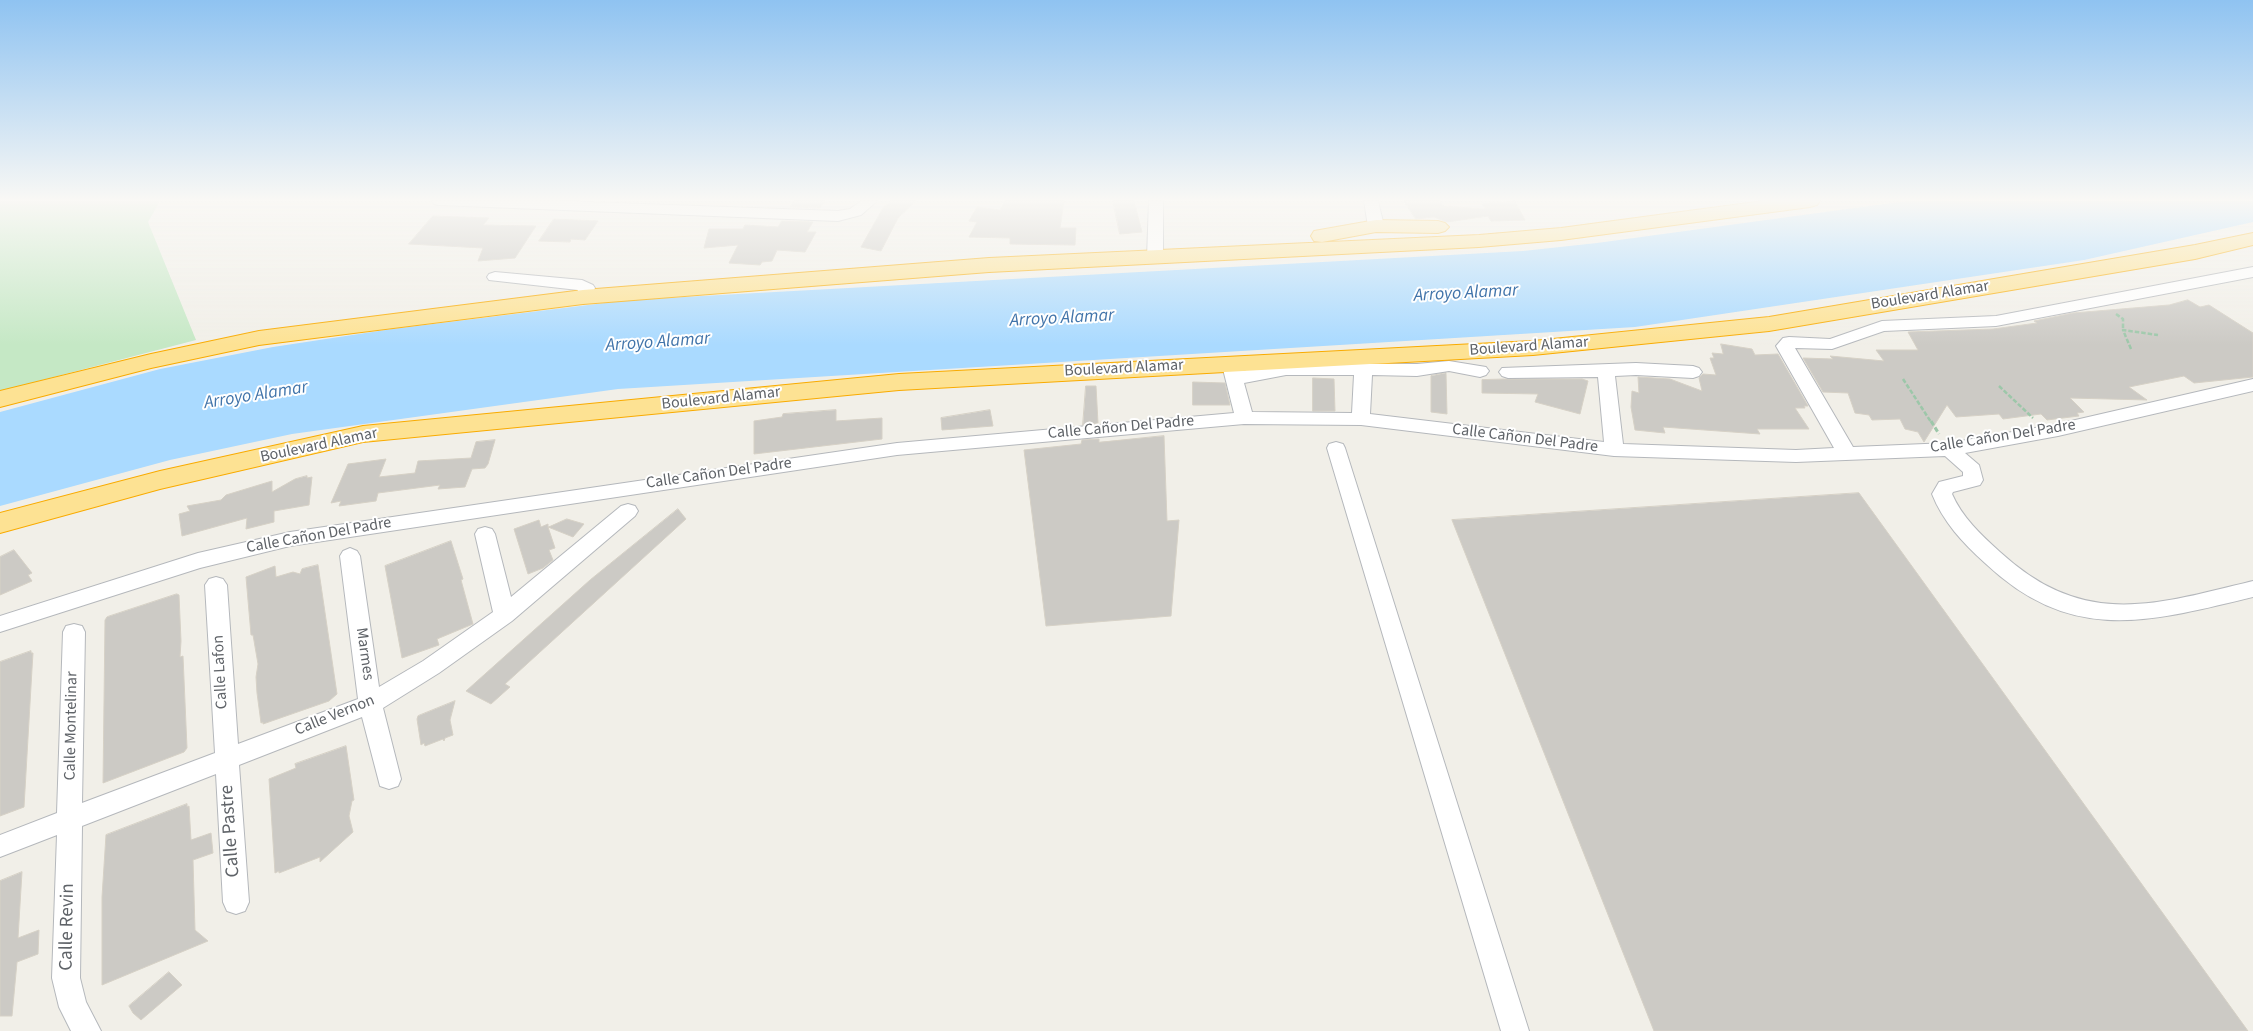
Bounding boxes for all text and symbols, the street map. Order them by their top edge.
street label: Boulevard Alamar [1870,277,1990,315]
water label: Arroyo Alamar [1413,280,1519,308]
water label: Arroyo Alamar [1009,305,1115,333]
water label: Arroyo Alamar [605,329,711,357]
street label: Boulevard Alamar [1469,333,1589,361]
street label: Boulevard Alamar [1064,356,1184,382]
water label: Arroyo Alamar [203,377,309,415]
street label: Boulevard Alamar [661,383,781,415]
street label: Calle Cañon Del Padre [1047,412,1195,444]
street label: Calle Cañon Del Padre [1929,416,2077,458]
street label: Calle Cañon Del Padre [1451,421,1599,457]
street label: Boulevard Alamar [259,424,379,468]
street label: Calle Cañon Del Padre [645,454,793,494]
street label: Calle Cañon Del Padre [245,514,393,558]
street label: Marmes [351,626,377,682]
street label: Calle Lafon [209,634,233,710]
street label: Calle Montelinar [61,671,83,781]
street label: Calle Vernon [292,691,378,741]
street label: Calle Pastre [216,784,246,878]
street label: Calle Revin [56,883,80,971]

